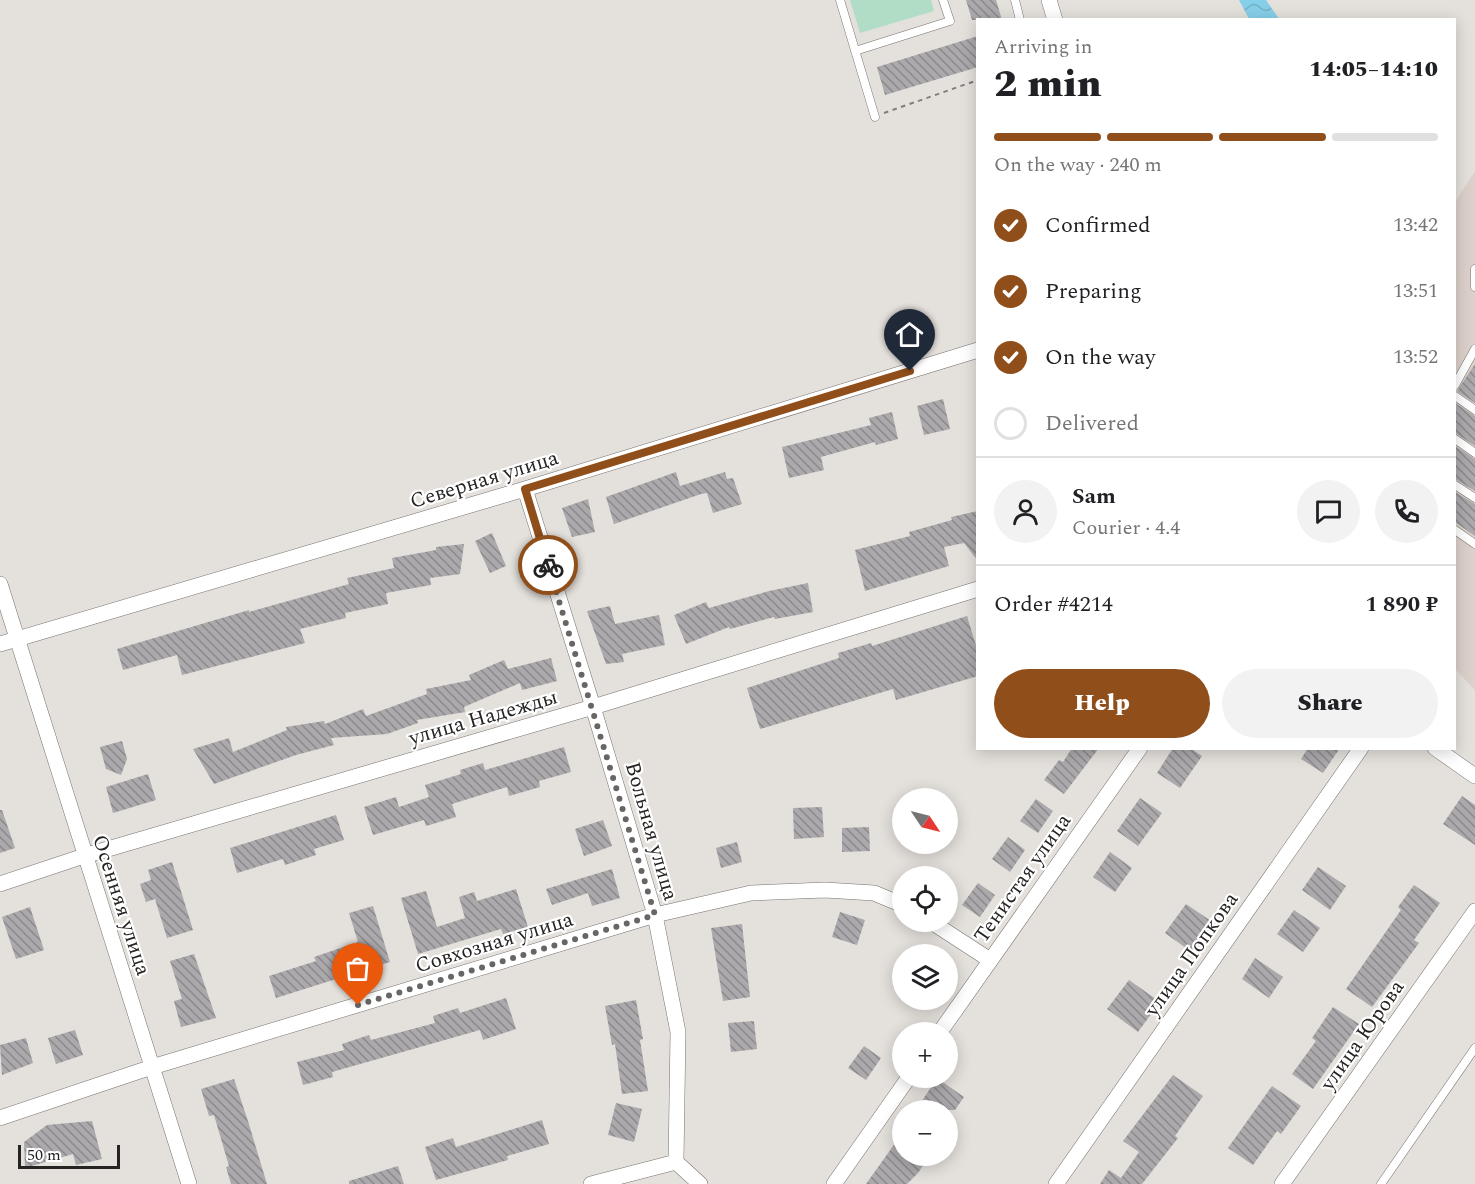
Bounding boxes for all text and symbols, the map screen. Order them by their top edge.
text: Arriving in [994,32,1092,62]
text: 14:05–14:10 [1309,53,1438,86]
text: 2 min [994,55,1102,114]
text: On the way · 240 m [994,150,1162,180]
icon: check [994,209,1027,242]
text: Confirmed [1045,209,1151,242]
text: 13:42 [1393,210,1438,240]
icon: check [994,275,1027,308]
text: Preparing [1045,275,1142,308]
text: 13:51 [1393,276,1438,306]
pin [884,309,935,371]
icon: home [893,318,926,351]
icon: check [994,341,1027,374]
text: On the way [1045,341,1156,374]
text: 13:52 [1393,342,1438,372]
text: Delivered [1045,407,1139,440]
street label: Северная улица [406,442,563,518]
button: person [994,480,1057,543]
text: Sam [1072,480,1116,513]
button: chat [1297,480,1360,543]
button: phone [1375,480,1438,543]
text: Courier · 4.4 [1072,513,1180,543]
courier [518,535,578,595]
icon: bike [532,549,565,582]
text: Order #4214 [994,588,1113,621]
text: 1 890 ₽ [1365,588,1438,621]
button: Help [994,669,1210,738]
button: Share [1222,669,1438,738]
street label: улица Надежды [404,681,561,755]
street label: Вольная улица [616,758,686,905]
north arrow [892,788,958,854]
map controls [892,788,958,1166]
street label: Тенистая улица [966,807,1080,950]
street label: Осенняя улица [83,831,159,981]
button: locate [892,866,958,932]
street label: улица Попкова [1136,885,1247,1024]
street label: Совхозная улица [411,904,578,982]
pin [332,943,383,1005]
button: layers [892,944,958,1010]
icon: bag [341,952,374,985]
street label: улица Юрова [1312,973,1413,1098]
button: + [892,1022,958,1088]
button: − [892,1100,958,1166]
scale bar [18,1142,120,1170]
text: 50 m [27,1143,61,1167]

